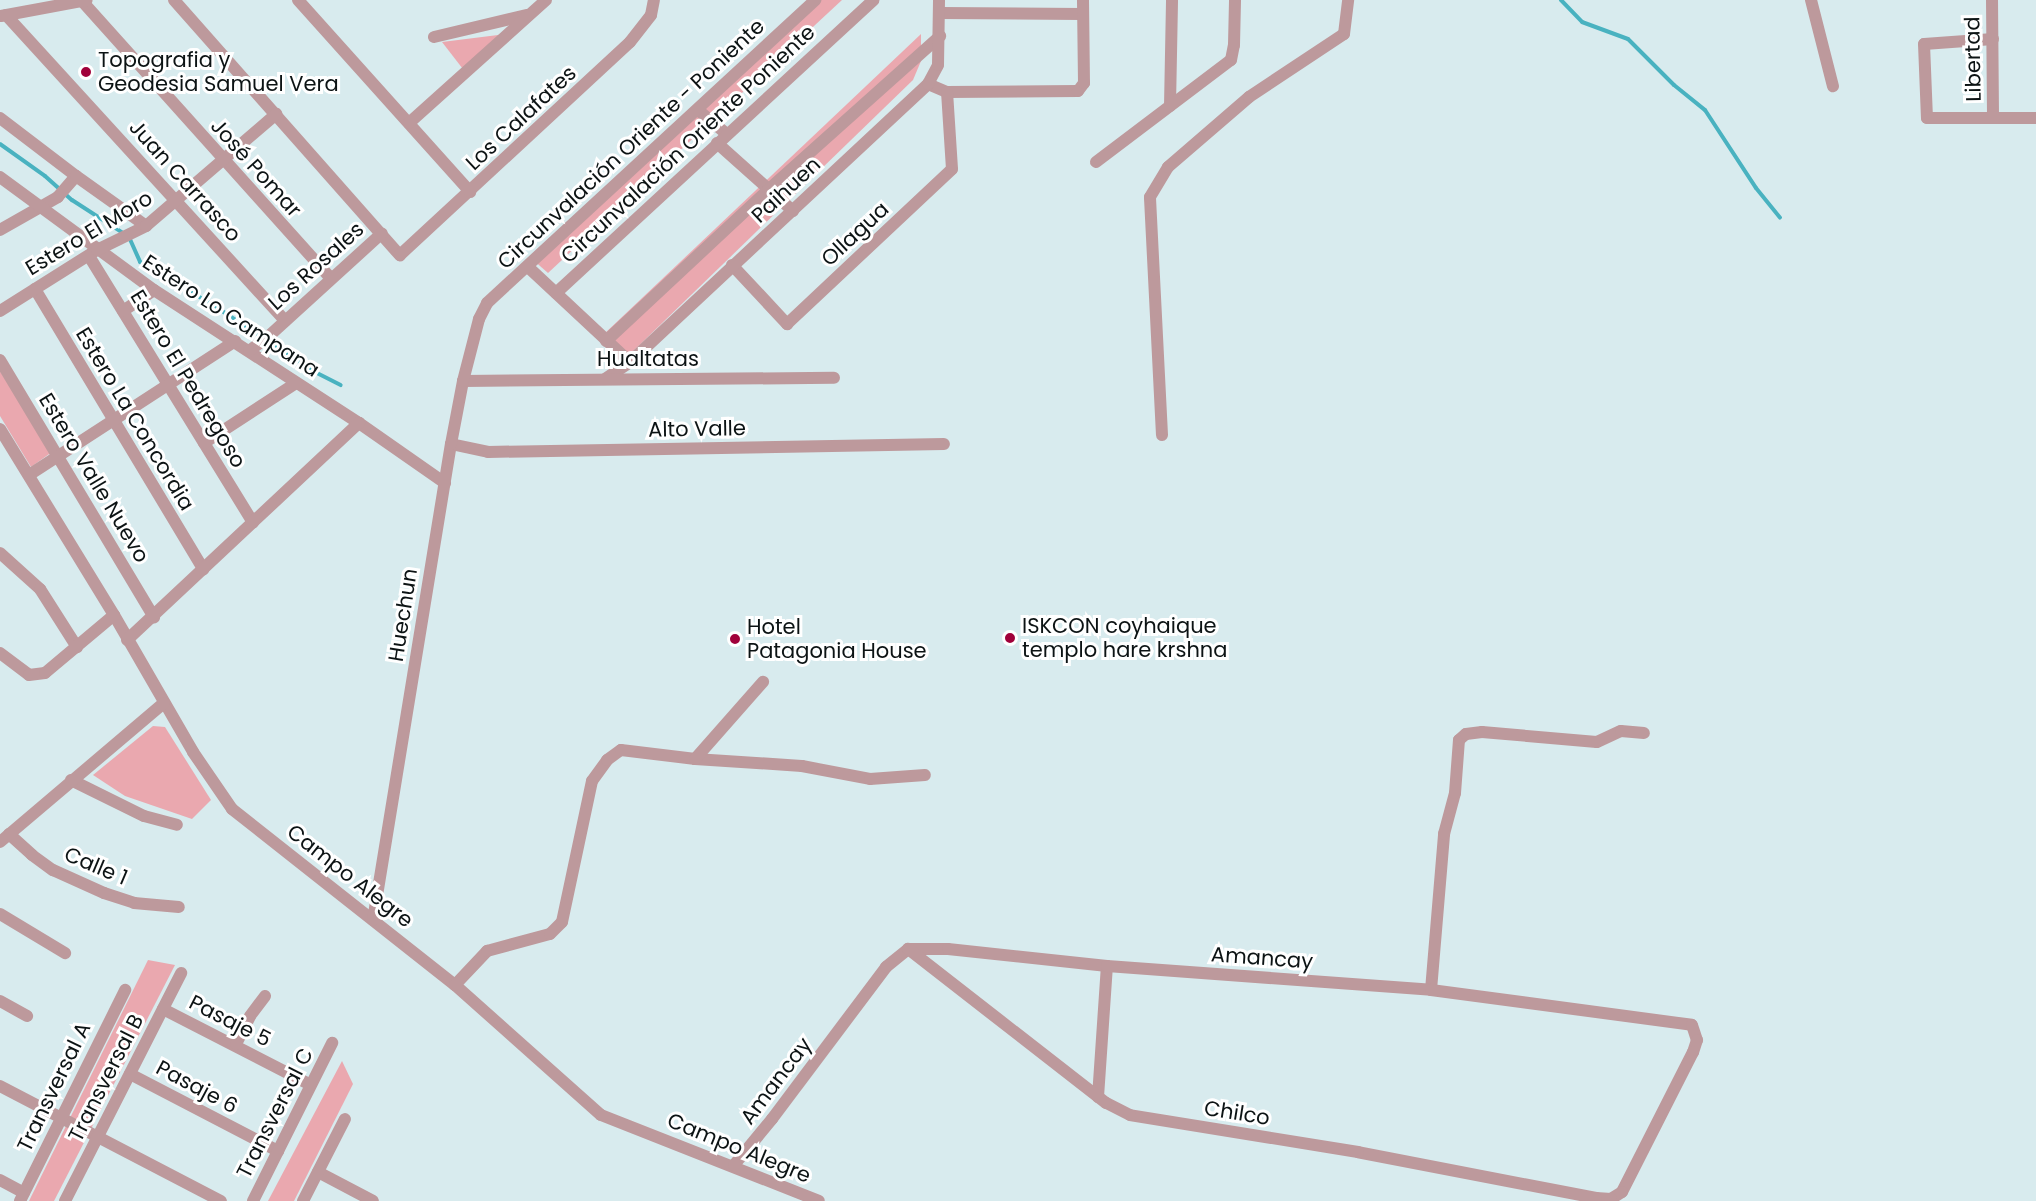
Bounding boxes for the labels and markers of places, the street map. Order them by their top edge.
place label: Topografia y Geodesia Samuel Vera [98,47,339,97]
marker: Topografia y Geodesia Samuel Vera [79,65,93,79]
place label: ISKCON coyhaique templo hare krshna [1022,613,1227,663]
place label: Hotel Patagonia House [747,614,927,664]
marker: ISKCON coyhaique templo hare krshna [1003,631,1017,645]
marker: Hotel Patagonia House [728,632,742,646]

